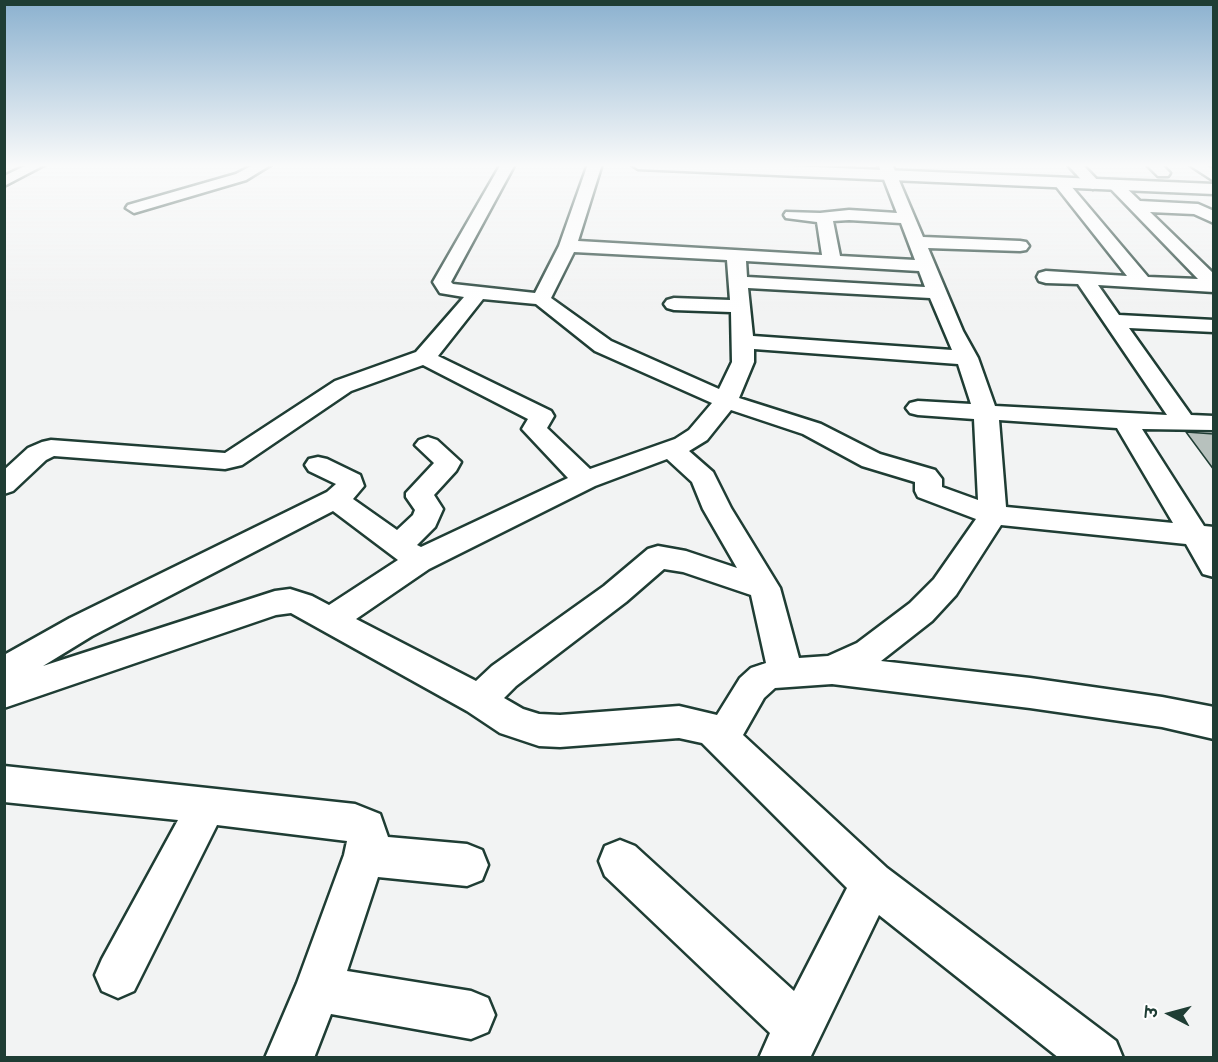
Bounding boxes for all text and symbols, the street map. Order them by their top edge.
north arrow [1140,984,1200,1044]
text: उ [1142,1006,1163,1018]

